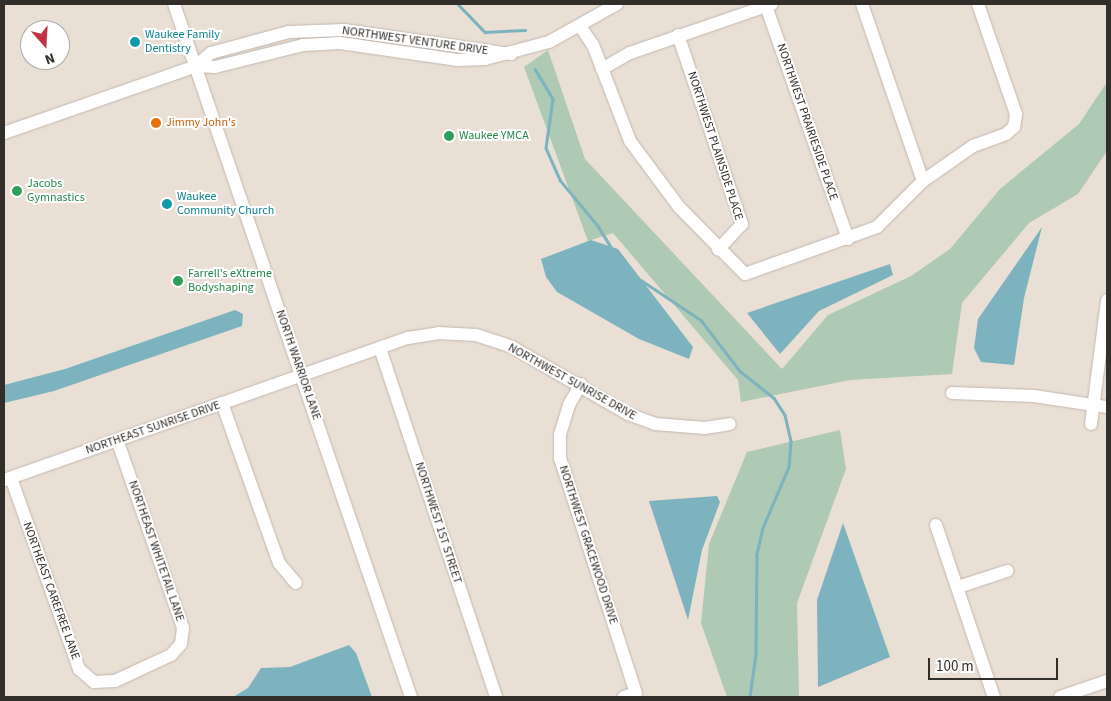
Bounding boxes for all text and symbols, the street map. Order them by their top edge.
north arrow [20,20,70,70]
street label: NORTHWEST VENTURE DRIVE [341,24,489,58]
place label: Waukee Family Dentistry [145,28,220,56]
marker: Waukee Family Dentistry [129,36,141,48]
street label: NORTHWEST PRAIRIESIDE PLACE [773,42,841,202]
text: N [42,47,57,69]
street label: NORTHWEST PLAINSIDE PLACE [684,70,746,222]
place label: Jimmy John's [166,116,236,130]
marker: Jimmy John's [150,117,162,129]
place label: Waukee YMCA [459,129,529,143]
marker: Waukee YMCA [443,130,455,142]
place label: Jacobs Gymnastics [27,177,85,205]
marker: Jacobs Gymnastics [11,185,23,197]
place label: Waukee Community Church [177,190,274,218]
marker: Waukee Community Church [161,198,173,210]
place label: Farrell's eXtreme Bodyshaping [188,267,272,295]
marker: Farrell's eXtreme Bodyshaping [172,275,184,287]
street label: NORTH WARRIOR LANE [272,308,324,422]
street label: NORTHWEST SUNRISE DRIVE [505,341,639,423]
street label: NORTHEAST SUNRISE DRIVE [84,398,222,458]
street label: NORTHWEST 1ST STREET [412,460,464,586]
street label: NORTHWEST GRACEWOOD DRIVE [555,464,621,626]
street label: NORTHEAST WHITETAIL LANE [125,479,187,623]
street label: NORTHEAST CAREFREE LANE [19,520,83,662]
scale bar [931,648,1061,680]
text: 100 m [936,656,974,677]

